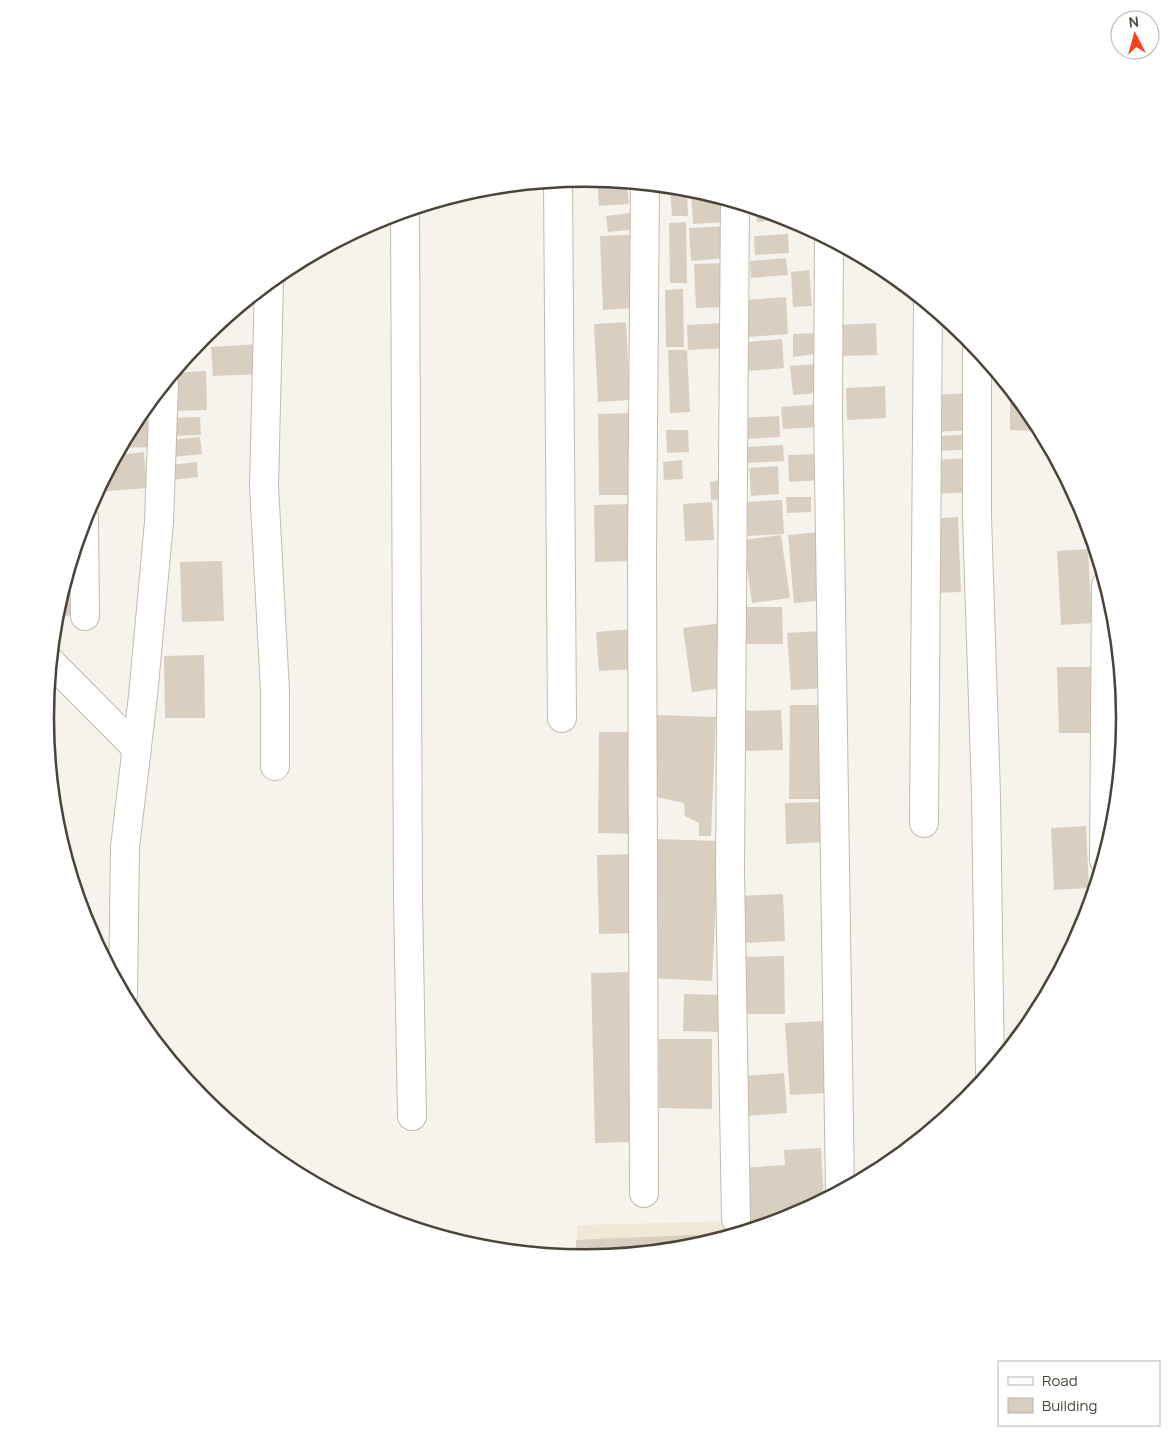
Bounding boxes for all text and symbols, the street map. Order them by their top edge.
north arrow [1110,10,1160,60]
text: N [1128,12,1140,32]
legend [998,1361,1160,1426]
text: Road [1042,1370,1078,1391]
text: Building [1042,1395,1097,1416]

